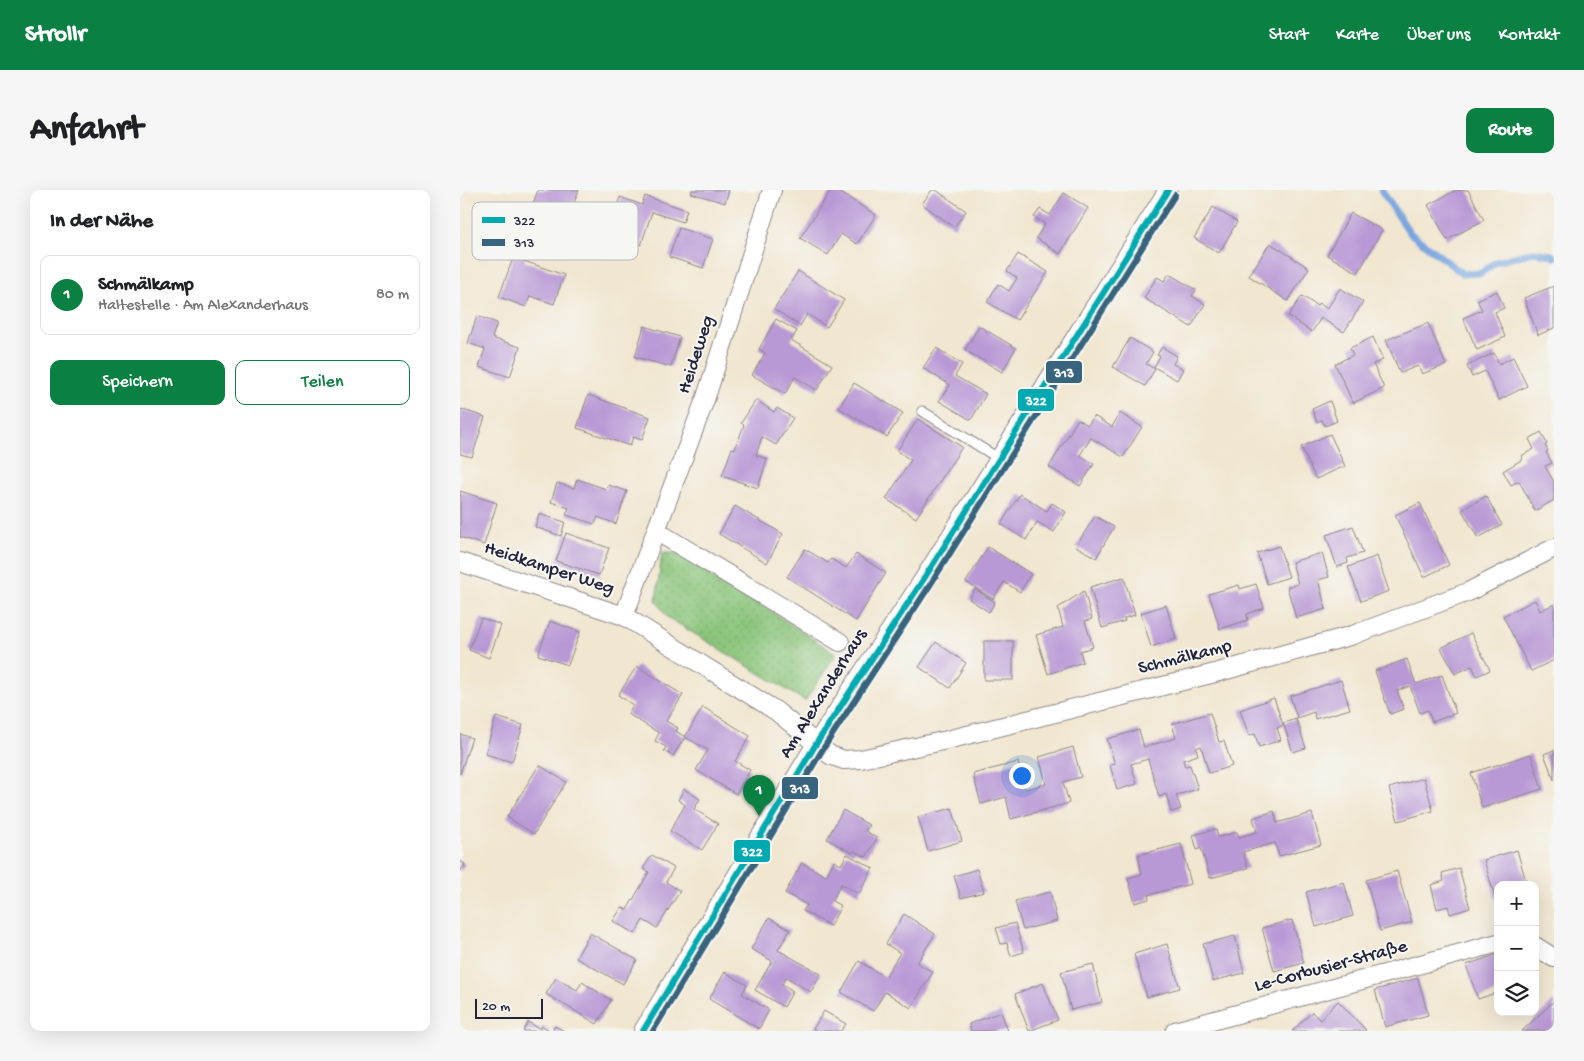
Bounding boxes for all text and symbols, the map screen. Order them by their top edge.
text: Strollr [25,21,86,50]
text: Start [1269,25,1308,46]
text: Karte [1336,25,1379,46]
text: Über uns [1407,25,1470,46]
text: Kontakt [1498,25,1559,46]
button: Route [1466,108,1554,153]
text: Anfahrt [30,110,143,151]
legend [472,202,638,260]
text: In der Nähe [50,210,153,235]
text: 322 [513,214,535,231]
text: 313 [513,236,534,253]
text: Schmälkamp [98,274,194,297]
text: 1 [64,286,70,305]
text: 80 m [376,286,409,305]
text: Haltestelle · Am Alexanderhaus [98,297,308,316]
street label: Heideweg [674,313,721,397]
button: Speichern [50,360,225,405]
button: Teilen [235,360,410,405]
line badge: 313 [1045,360,1083,384]
text: 313 [1053,366,1074,383]
line badge: 322 [1017,388,1055,412]
text: 322 [1025,394,1047,411]
street label: Heidkamper Weg [481,537,617,601]
street label: Am Alexanderhaus [775,624,874,763]
street label: Schmälkamp [1136,635,1235,681]
your location [1009,763,1035,789]
pin: 1 [743,775,775,816]
line badge: 313 [781,776,819,800]
text: 313 [789,782,810,799]
line badge: 322 [733,839,771,863]
text: 322 [741,845,763,862]
map controls [1494,881,1539,1016]
button: + [1494,881,1539,926]
button: − [1494,926,1539,971]
street label: Le-Corbusier-Straße [1252,935,1410,998]
button: layers [1494,971,1539,1016]
scale bar [475,996,542,1019]
text: 20 m [482,999,510,1016]

